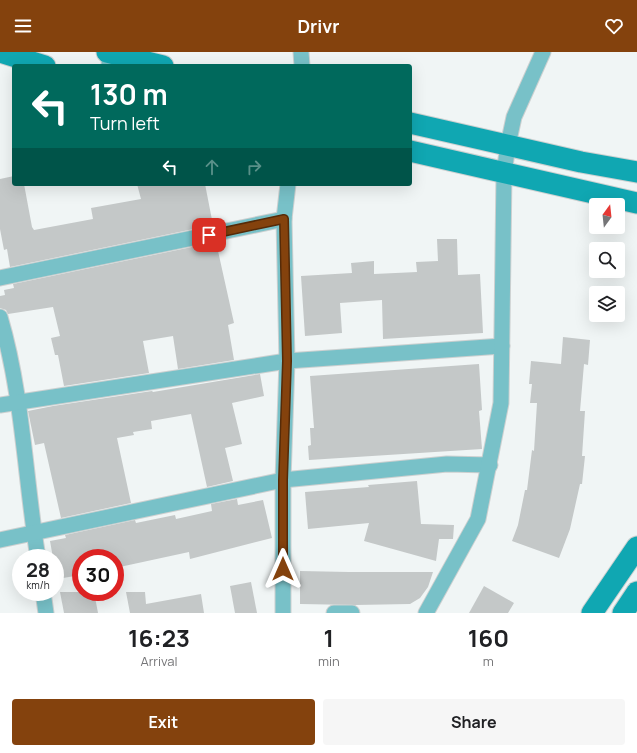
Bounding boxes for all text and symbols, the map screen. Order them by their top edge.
text: Drivr [298,14,339,38]
icon: menu [12,15,34,37]
icon: heart [603,15,625,37]
text: 130 m [90,75,168,113]
icon: left [24,80,76,132]
text: Turn left [90,111,160,135]
icon: left [159,156,181,178]
icon: ahead [201,156,223,178]
icon: right [243,156,265,178]
north arrow [589,198,625,234]
map controls [589,198,625,322]
pin [192,218,226,252]
icon: arrive [198,224,220,246]
button: search [589,242,625,278]
button: layers [589,286,625,322]
position arrow [262,548,304,590]
speed limit sign: 30 [72,549,124,601]
text: 28 [26,556,50,583]
text: km/h [26,578,50,592]
text: 16:23 [128,621,190,654]
text: 1 [324,621,334,654]
text: 160 [468,621,509,654]
text: Arrival [140,652,178,670]
text: min [318,652,340,670]
text: m [483,652,494,670]
button: Exit [12,699,315,745]
button: Share [323,699,625,745]

